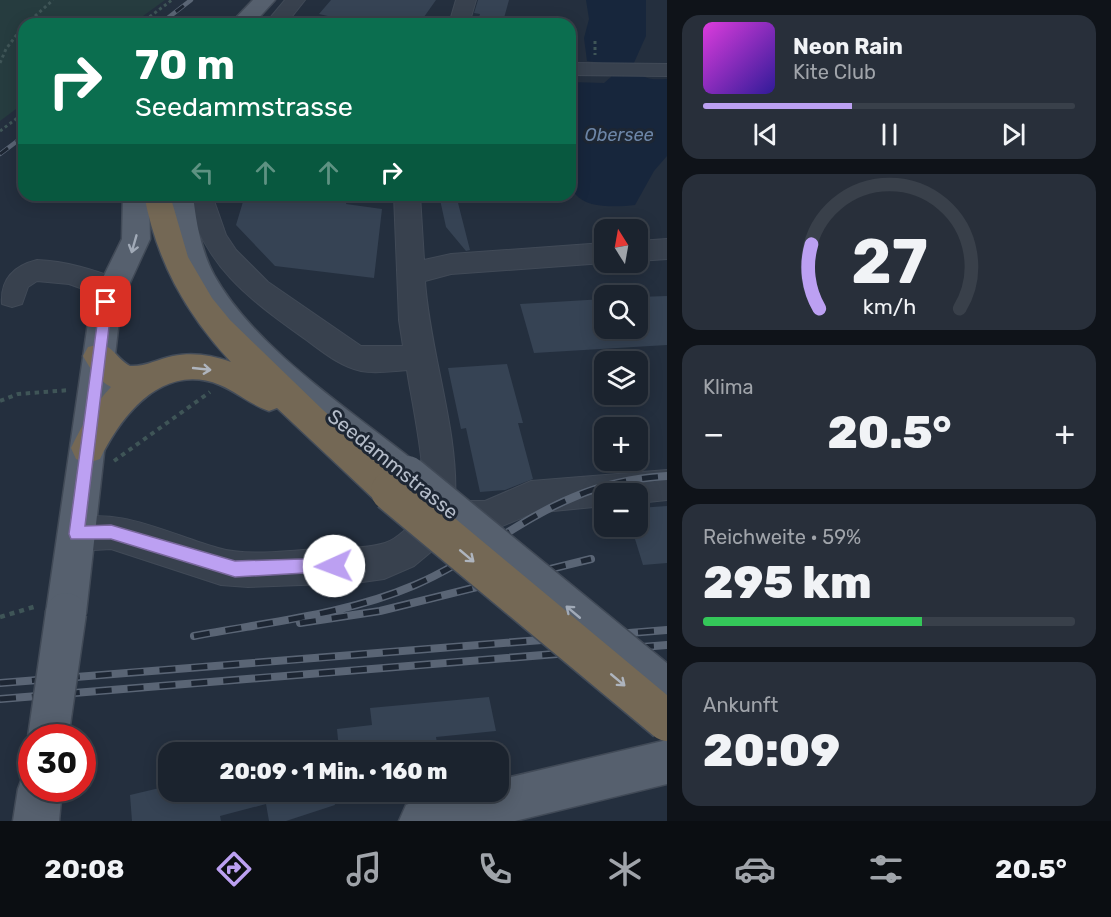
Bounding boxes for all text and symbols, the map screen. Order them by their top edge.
text: Neon Rain [793,33,903,60]
text: 70 m [135,40,235,90]
icon: right [36,42,114,120]
text: Kite Club [793,60,876,84]
text: Seedammstrasse [135,91,353,123]
icon: previous [749,118,782,151]
icon: pause [873,118,906,151]
icon: next [997,118,1030,151]
water label: Obersee [584,124,654,146]
icon: left [186,156,219,189]
icon: ahead [249,156,282,189]
icon: ahead [312,156,345,189]
icon: right [375,156,408,189]
north arrow [594,219,648,273]
map controls [594,219,648,537]
text: 27 [851,225,927,299]
one-way arrow [128,234,139,253]
pin [80,276,131,327]
icon: arrive [89,285,122,318]
button: search [594,285,648,339]
text: km/h [862,294,916,319]
button: layers [594,351,648,405]
one-way arrow [191,364,211,375]
text: Klima [703,375,754,399]
street label: Seedammstrasse [323,404,463,524]
text: 20.5° [827,406,952,459]
text: − [703,414,724,453]
text: + [1054,414,1075,453]
button: + [594,417,648,471]
button: − [594,483,648,537]
text: Reichweite · 59% [703,525,861,549]
position arrow [302,534,366,598]
one-way arrow [459,549,474,563]
text: 295 km [703,556,872,609]
one-way arrow [566,605,581,619]
one-way arrow [610,674,626,687]
text: Ankunft [703,693,778,717]
speed limit sign: 30 [18,724,96,802]
text: 20:09 [703,724,840,777]
text: 20:09 · 1 Min. · 160 m [220,758,447,785]
icon: directions [213,848,255,890]
icon: music [343,848,385,890]
icon: phone [474,848,516,890]
icon: climate [604,848,646,890]
icon: car [734,848,776,890]
icon: filters [865,848,907,890]
text: 20:08 [44,853,125,885]
text: 20.5° [995,853,1067,885]

